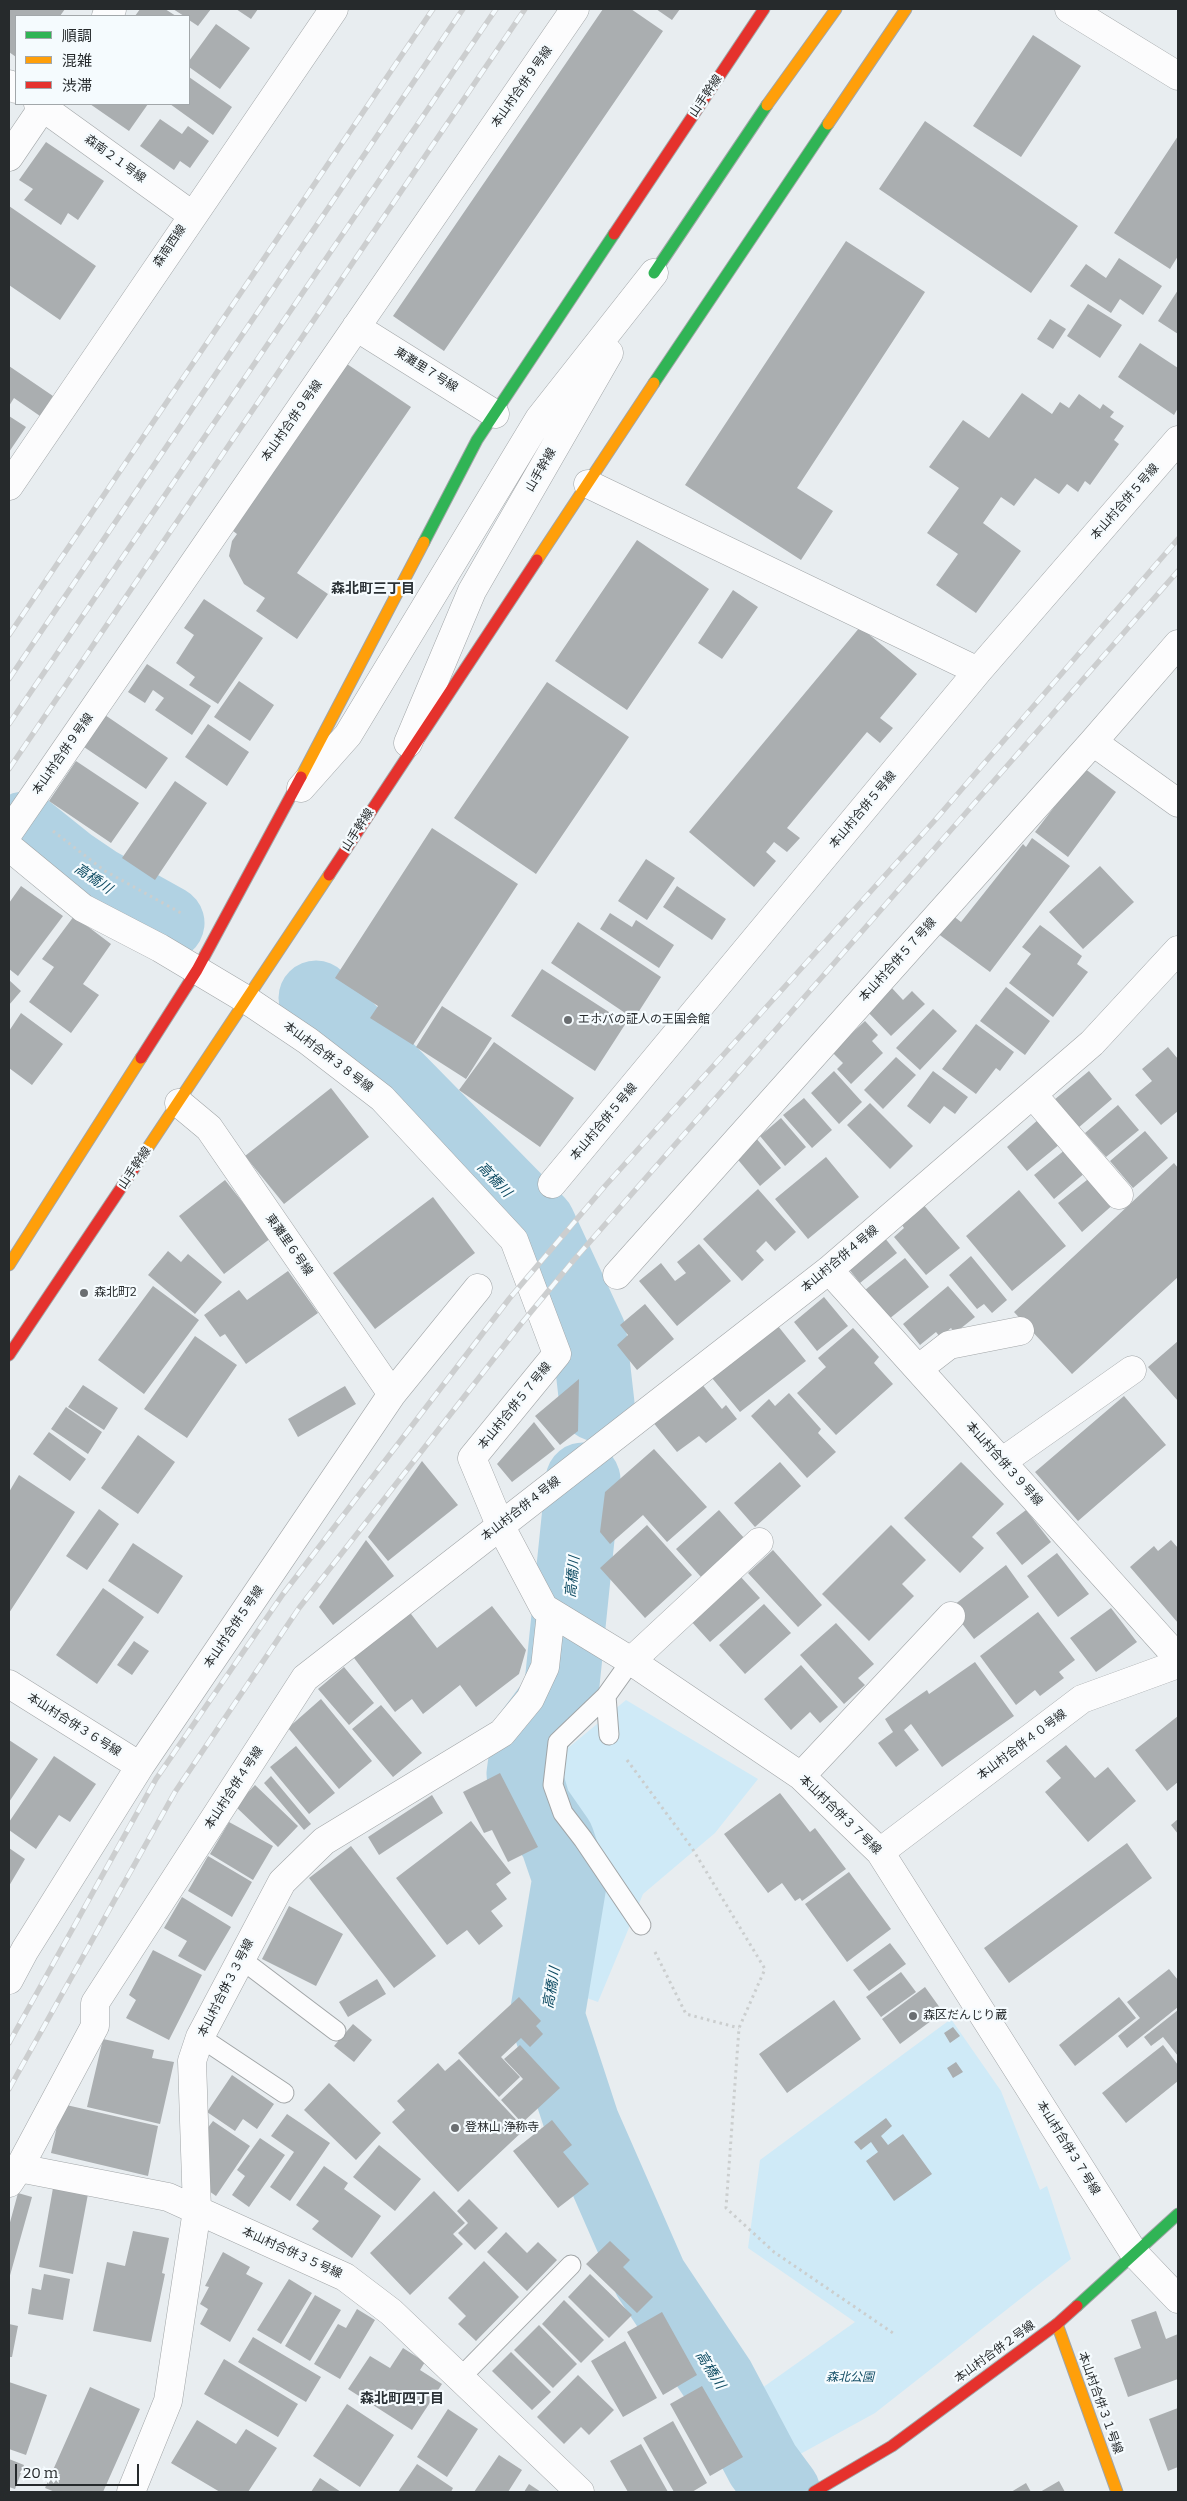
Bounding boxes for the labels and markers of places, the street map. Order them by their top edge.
place label: エホバの証人の王国会館 [578,1013,710,1027]
marker: エホバの証人の王国会館 [562,1014,574,1026]
place label: 森北町2 [94,1286,137,1300]
marker: 森北町2 [78,1287,90,1299]
place label: 森区だんじり蔵 [923,2009,1007,2023]
marker: 森区だんじり蔵 [907,2010,919,2022]
place label: 登林山 浄称寺 [465,2121,539,2135]
marker: 登林山 浄称寺 [449,2122,461,2134]

